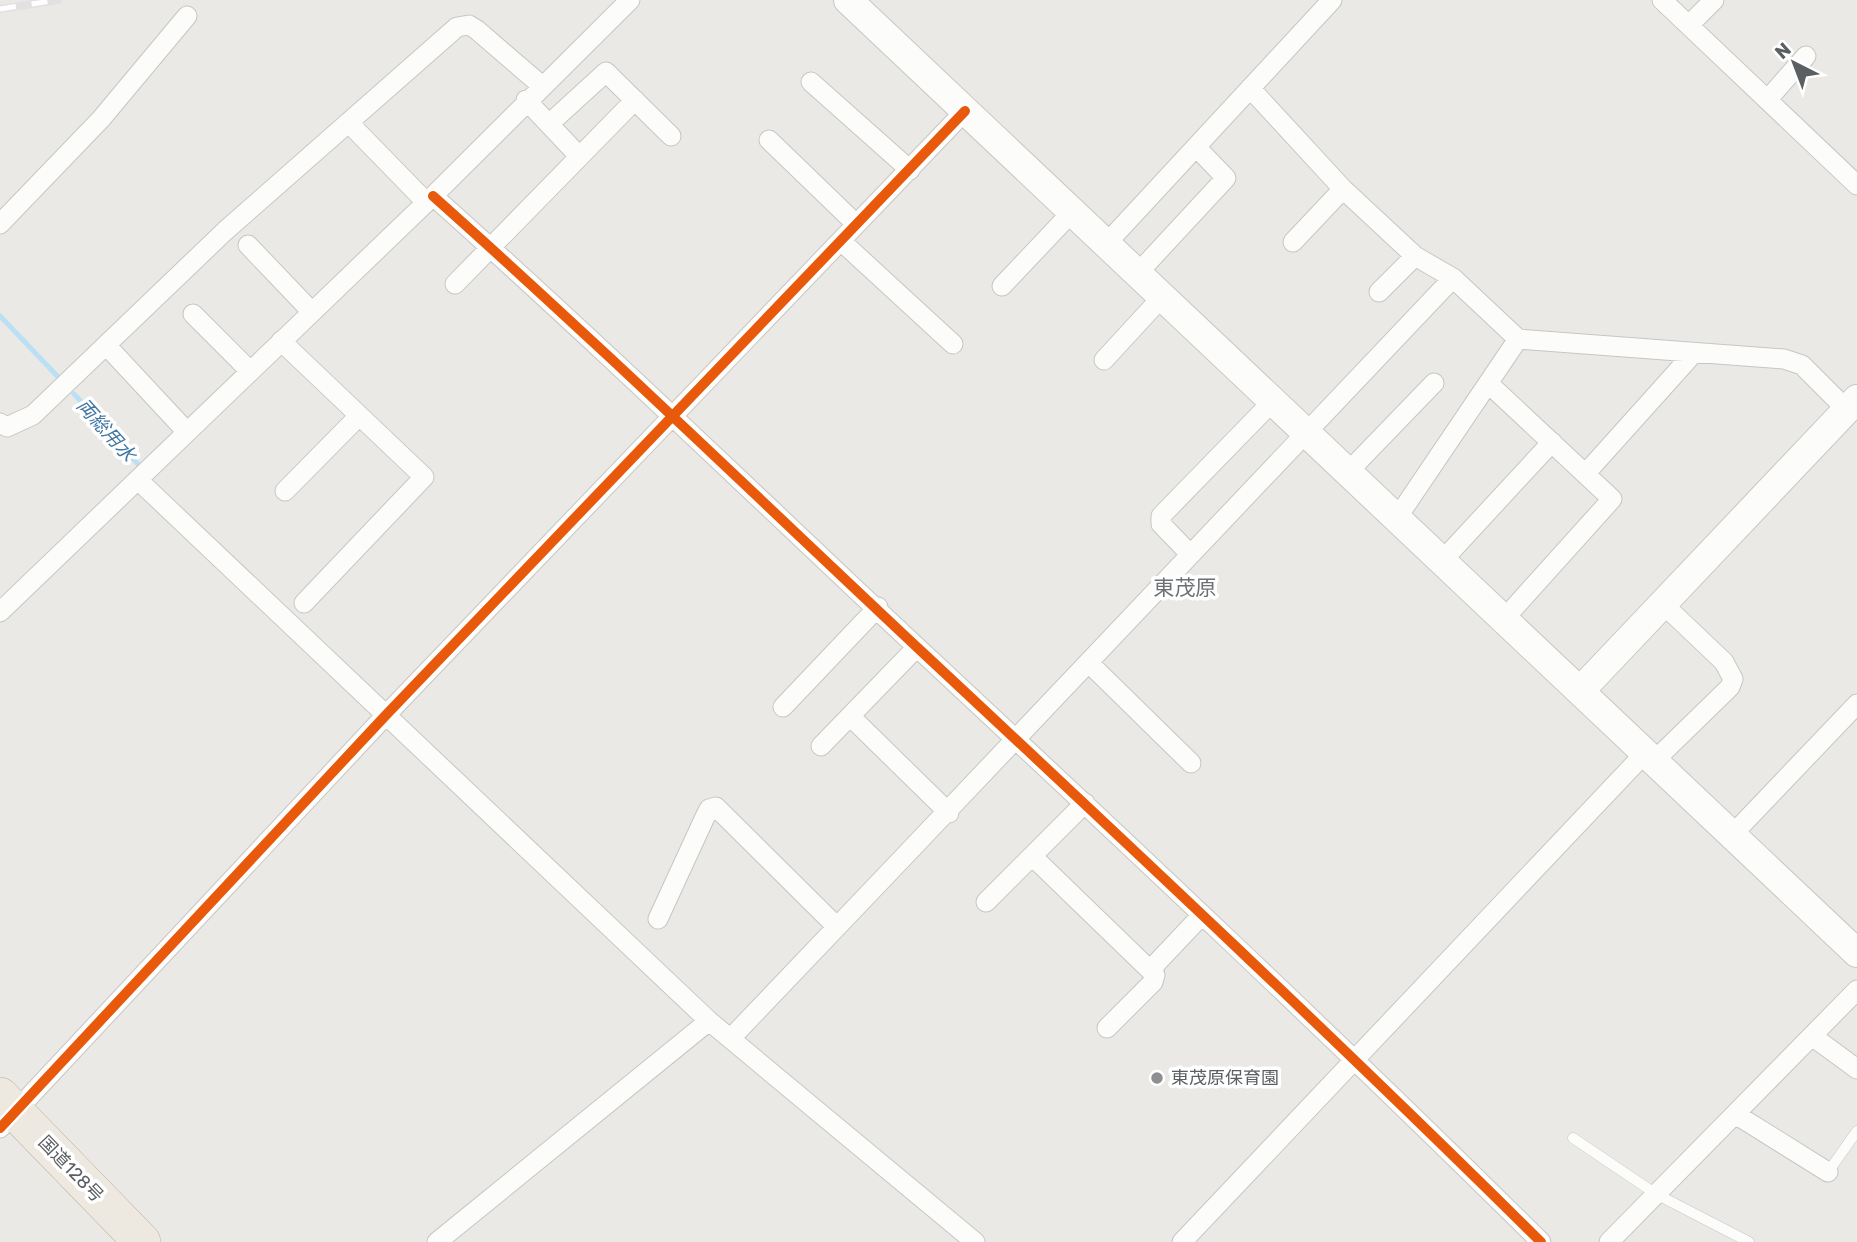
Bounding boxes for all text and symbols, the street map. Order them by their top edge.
north arrow [1759,28,1829,98]
text: N [1770,38,1796,64]
water label: 両総用水 [72,394,141,467]
district label: 東茂原 [1154,575,1217,600]
place label: 東茂原保育園 [1171,1067,1279,1089]
marker: 東茂原保育園 [1149,1070,1165,1086]
street label: 国道128号 [34,1131,108,1207]

